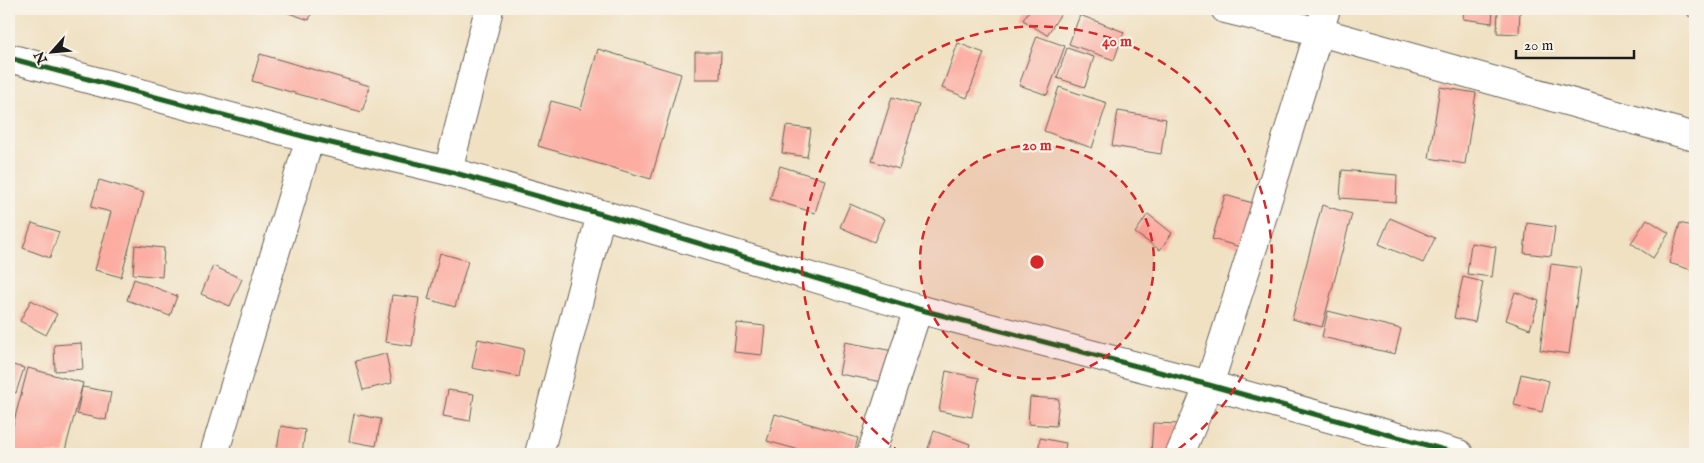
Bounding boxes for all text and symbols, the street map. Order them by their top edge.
north arrow [28,28,78,78]
scale bar [1516,28,1634,60]
text: 40 m [1102,32,1132,51]
text: 20 m [1524,36,1554,55]
text: N [31,48,53,68]
text: 20 m [1022,136,1052,155]
centre of rings [1028,253,1046,271]

